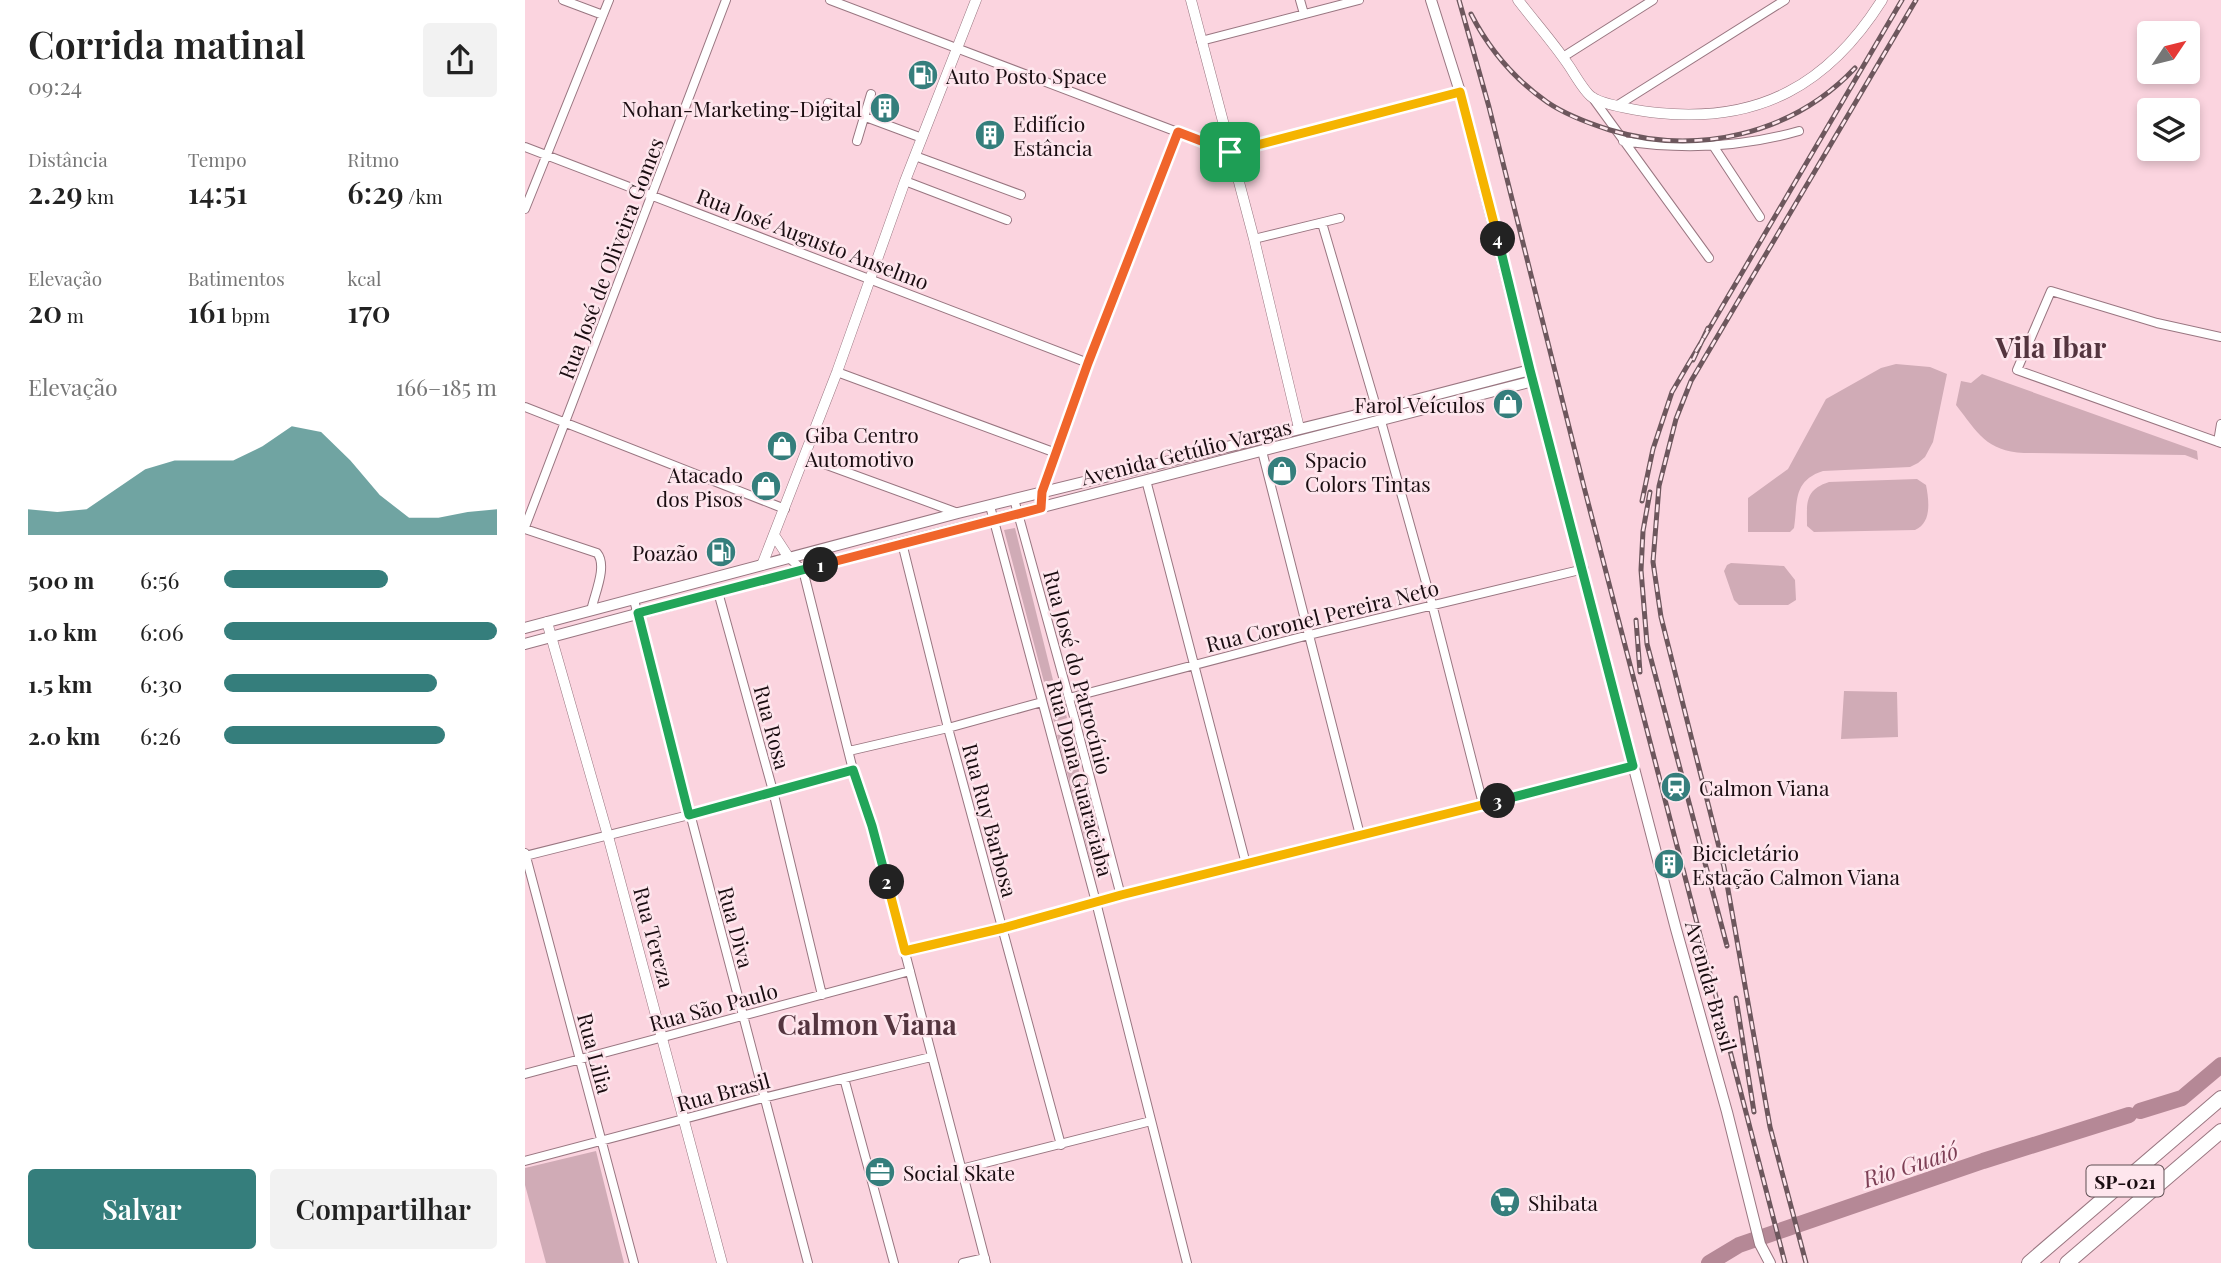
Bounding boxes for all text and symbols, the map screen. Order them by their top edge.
text: Corrida matinal [28,18,306,69]
north arrow [2137,21,2200,84]
map controls [2137,21,2200,161]
button: share [423,23,497,97]
fuel station icon: Auto Posto Space [906,58,940,92]
place label: Auto Posto Space [945,61,1107,89]
text: 09:24 [28,70,82,101]
building icon: Nohan-Marketing-Digital [868,91,902,125]
place label: Nohan-Marketing-Digital [622,94,862,122]
button: layers [2137,98,2200,161]
place label: Edifício Estância [1013,109,1093,161]
building icon: Edifício Estância [973,118,1007,152]
pin [1200,122,1260,182]
street label: Rua José de Oliveira Gomes [551,133,669,383]
icon: arrive [1211,133,1249,171]
text: Distância [28,146,108,172]
text: Tempo [188,146,247,172]
text: Ritmo [347,146,399,172]
text: 2.29 [28,172,83,212]
text: 14:51 [188,172,248,212]
text: 6:29 [347,172,404,212]
street label: Rua José Augusto Anselmo [693,181,933,295]
text: km [83,183,114,209]
text: /km [404,183,443,209]
pin: 4 [1481,222,1515,256]
text: 4 [1492,225,1503,251]
text: Elevação [28,265,102,291]
text: Batimentos [188,265,285,291]
text: kcal [347,265,381,291]
text: 20 [28,291,62,331]
text: 161 [188,291,227,331]
text: 170 [347,291,391,331]
text: m [62,302,84,328]
text: bpm [227,302,270,328]
district label: Vila Ibar [1995,328,2106,365]
text: Elevação [28,371,118,402]
text: 166–185 m [396,371,497,402]
shop icon: Farol Veículos [1491,387,1525,421]
place label: Farol Veículos [1354,390,1485,418]
street label: Avenida Getúlio Vargas [1077,411,1294,491]
place label: Giba Centro Automotivo [804,420,919,472]
shop icon: Giba Centro Automotivo [765,429,799,463]
place label: Spacio Colors Tintas [1305,445,1431,497]
shop icon: Spacio Colors Tintas [1265,454,1299,488]
place label: Atacado dos Pisos [656,460,743,512]
shop icon: Atacado dos Pisos [749,469,783,503]
fuel station icon: Poazão [704,535,738,569]
place label: Poazão [632,538,698,566]
pin: 1 [803,548,839,582]
text: 1 [817,551,824,577]
text: 500 m [28,564,94,595]
text: 6:56 [140,564,179,595]
street label: Rua José do Patrocínio [1038,567,1120,777]
street label: Rua Coronel Pereira Neto [1203,572,1441,658]
text: 1.0 km [28,616,97,647]
text: 6:06 [140,616,184,647]
text: 1.5 km [28,668,92,699]
text: 6:30 [140,668,182,699]
street label: Rua Dona Guaraciaba [1041,677,1121,880]
street label: Rua Rosa [748,682,798,773]
text: 2.0 km [28,720,100,751]
text: 6:26 [140,720,181,751]
street label: Rua Ruy Barbosa [957,740,1025,900]
station icon: Calmon Viana [1659,770,1693,804]
place label: Calmon Viana [1699,773,1830,801]
pin: 3 [1481,784,1515,818]
text: 3 [1493,787,1502,813]
place label: Bicicletário Estação Calmon Viana [1692,838,1900,890]
building icon: Bicicletário Estação Calmon Viana [1652,847,1686,881]
pin: 2 [869,864,905,900]
text: 2 [882,868,891,894]
street label: Rua Tereza [628,883,682,991]
street label: Rua Diva [713,883,761,971]
street label: Avenida Brasil [1680,916,1744,1055]
street label: Rua São Paulo [646,975,780,1037]
district label: Calmon Viana [777,1005,957,1042]
street label: Rua Lilia [572,1010,620,1097]
street label: Rua Brasil [673,1065,773,1117]
water label: Rio Guaió [1857,1134,1962,1194]
office icon: Social Skate [863,1155,897,1189]
place label: Social Skate [903,1158,1015,1186]
road number: SP-021 [2087,1166,2163,1196]
button: Salvar [28,1169,256,1249]
button: Compartilhar [270,1169,497,1249]
supermarket icon: Shibata [1488,1185,1522,1219]
place label: Shibata [1528,1188,1599,1216]

